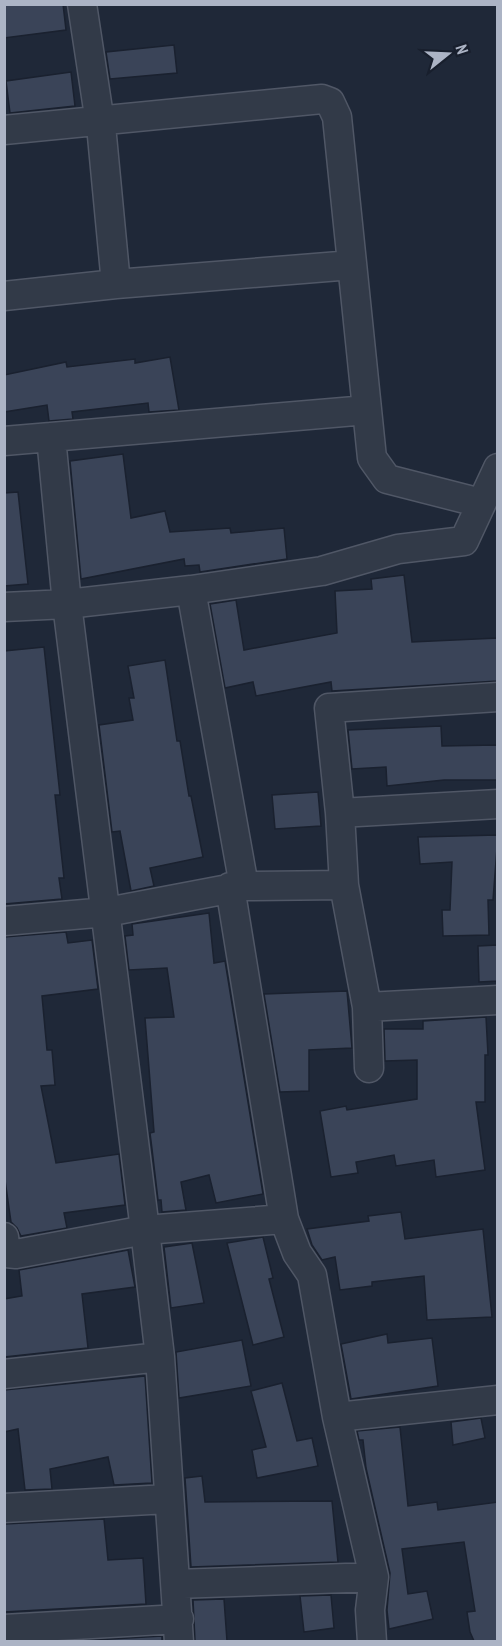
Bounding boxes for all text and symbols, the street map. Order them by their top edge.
north arrow [418,24,478,84]
text: N [451,42,473,57]

